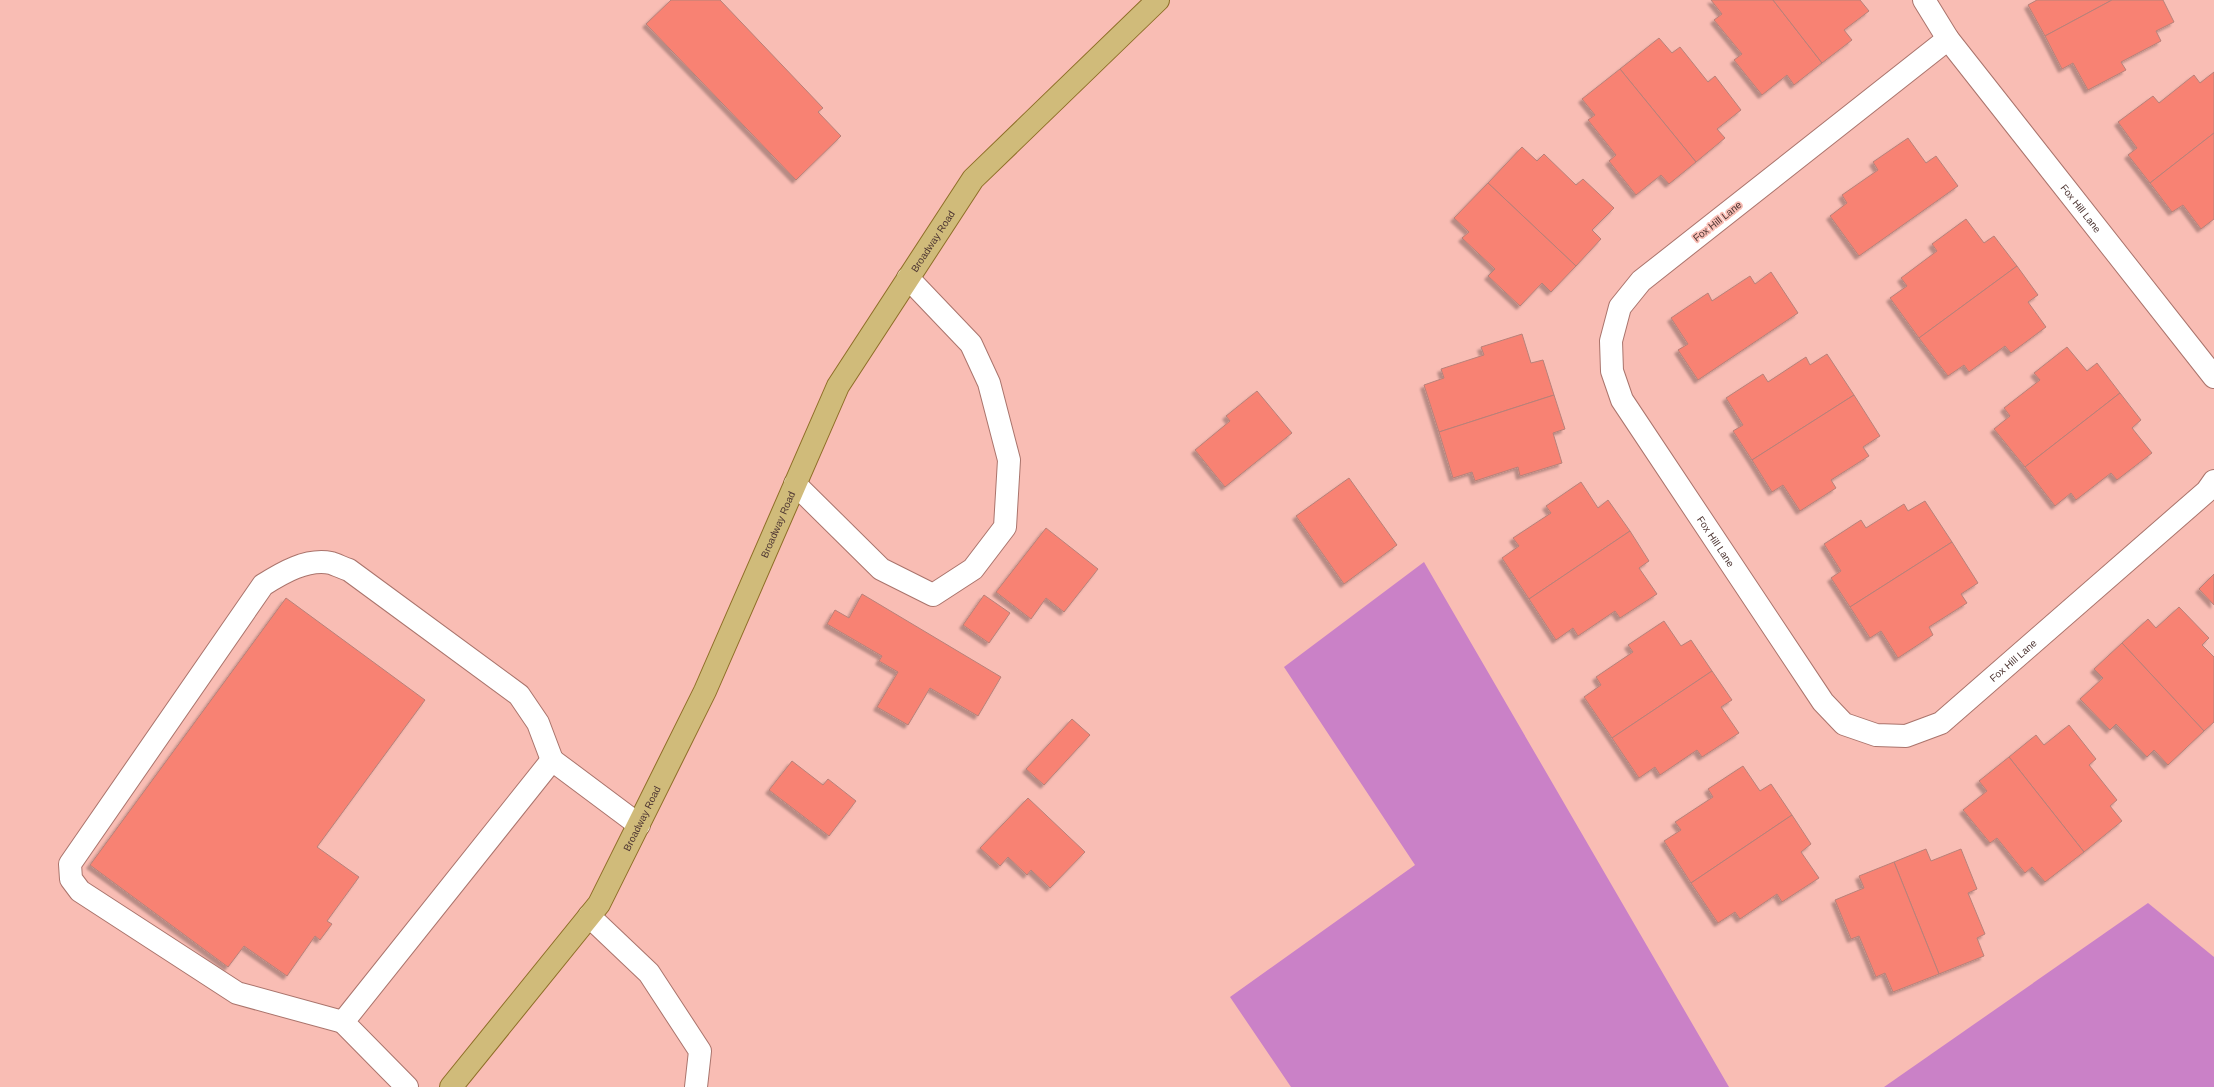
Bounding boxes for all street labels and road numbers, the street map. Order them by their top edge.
street label: Fox Hill Lane [2058,182,2103,235]
street label: Fox Hill Lane [1691,199,1744,244]
street label: Broadway Road [909,209,957,274]
street label: Broadway Road [759,490,797,559]
street label: Fox Hill Lane [1695,514,1737,569]
street label: Fox Hill Lane [1988,637,2039,684]
street label: Broadway Road [621,784,663,853]

